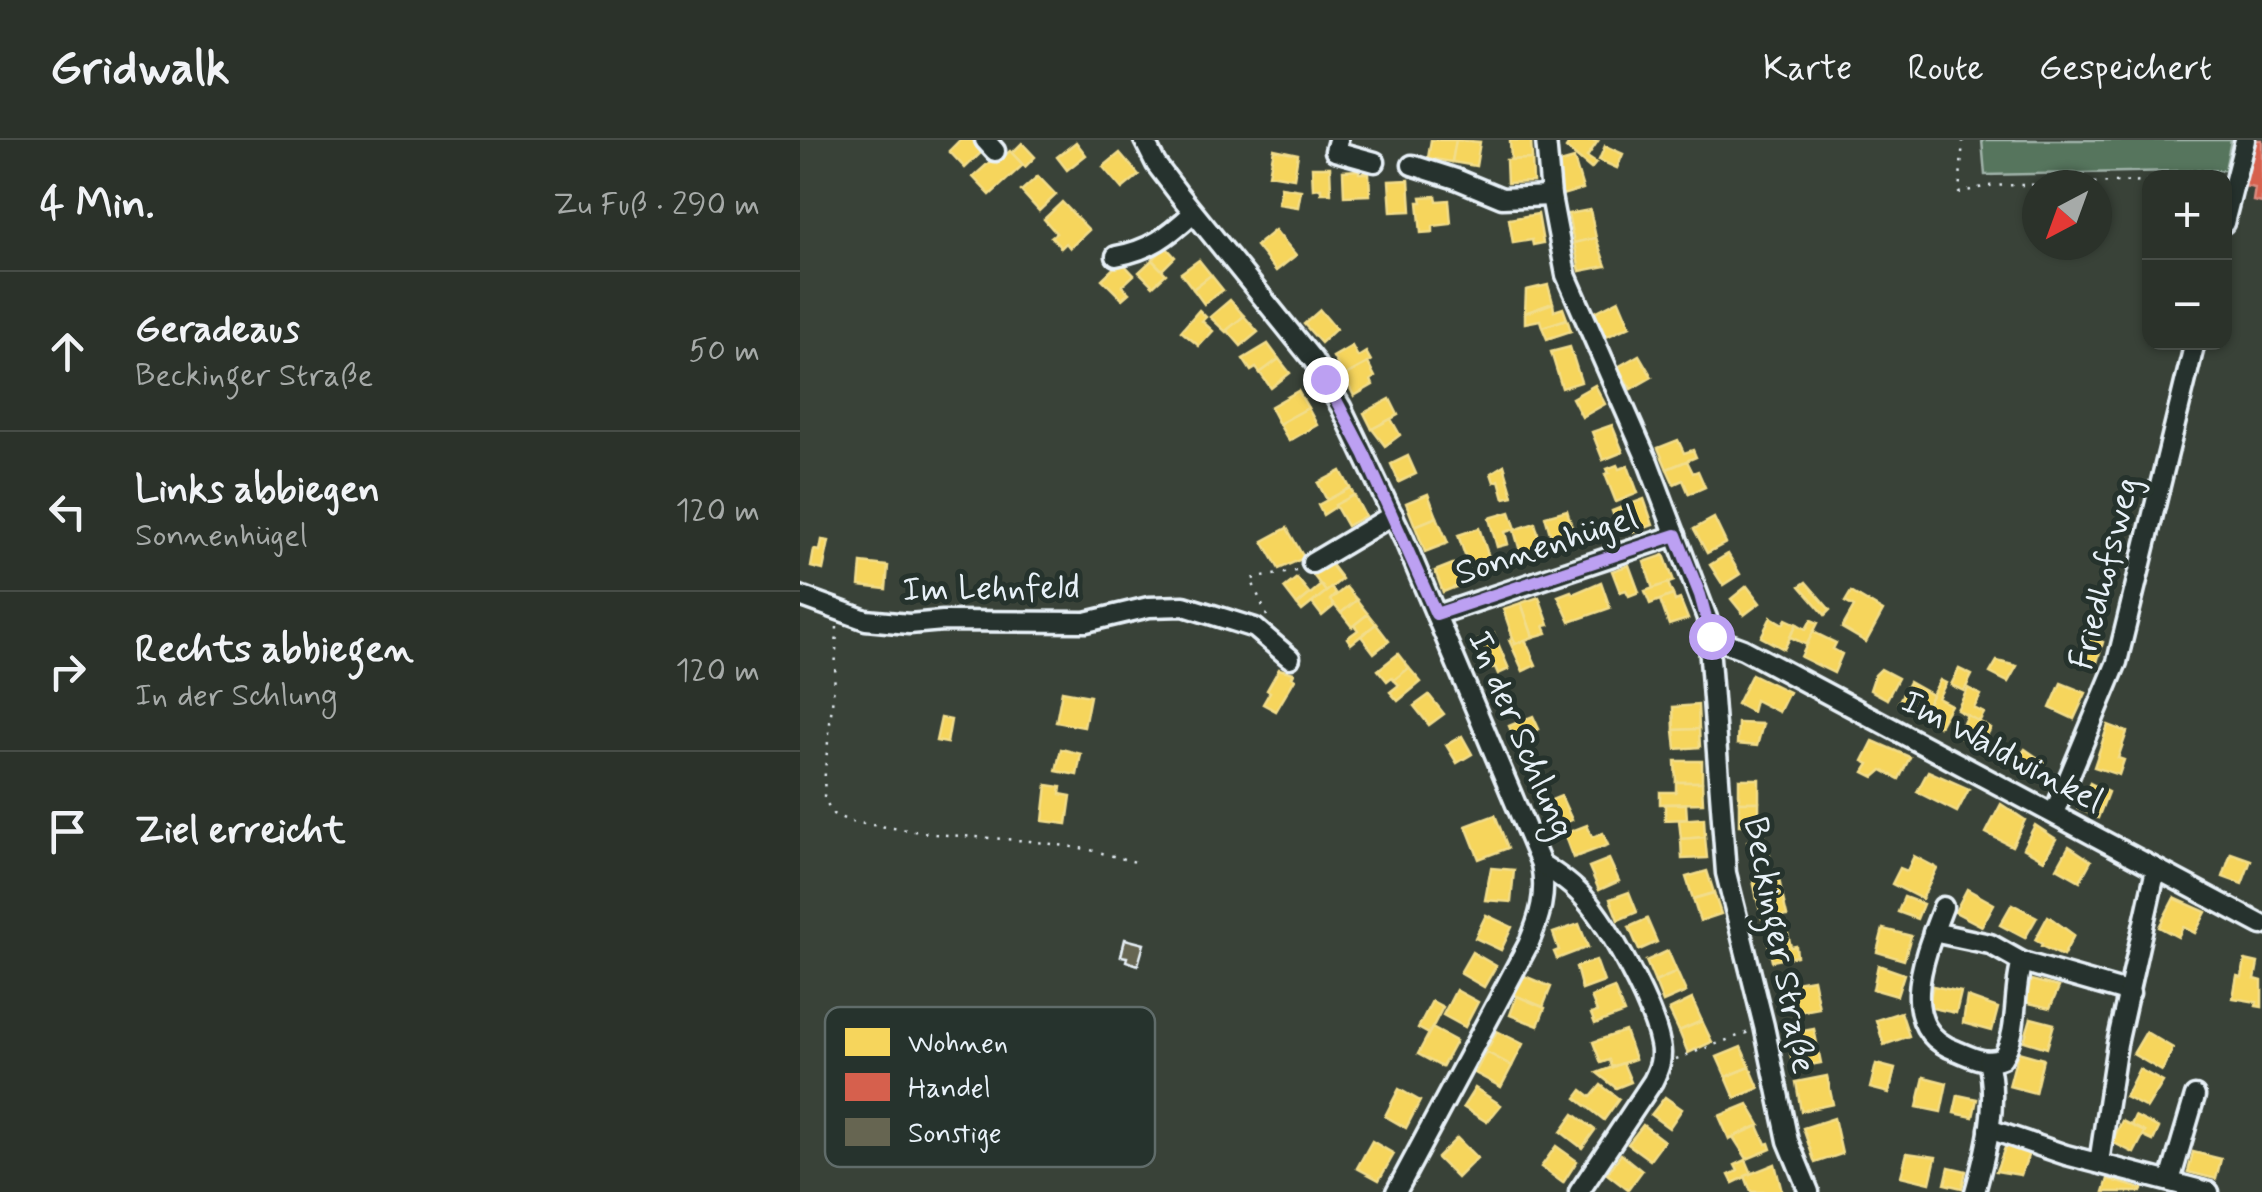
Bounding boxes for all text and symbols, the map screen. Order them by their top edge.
text: Gridwalk [50,38,230,101]
text: Karte [1763,46,1852,92]
text: Route [1907,46,1984,92]
text: Gespeichert [2039,46,2212,92]
north arrow [2022,170,2112,260]
map controls [2142,170,2232,350]
button: + [2142,170,2232,260]
text: 4 Min. [40,178,155,233]
text: Zu Fuß · 290 m [553,184,760,226]
button: − [2142,260,2232,350]
text: Geradeaus [135,306,300,355]
icon: ahead [40,324,95,379]
text: 50 m [688,330,760,372]
text: Beckinger Straße [135,355,373,397]
route end [1303,357,1349,403]
text: Links abbiegen [135,466,380,515]
street label: Friedhofsweg [2059,473,2151,674]
icon: left [40,484,95,539]
text: 120 m [675,490,760,532]
street label: Sonnenhügel [1450,495,1644,597]
text: Sonnenhügel [135,515,308,557]
street label: Im Lehnfeld [902,564,1080,614]
route start [1689,614,1735,660]
street label: In der Schlung [1453,624,1585,847]
text: Rechts abbiegen [135,626,414,675]
icon: right [40,644,95,699]
text: 120 m [675,650,760,692]
text: In der Schlung [135,675,337,717]
street label: Im Waldwinkel [1893,679,2111,824]
icon: arrive [40,804,95,859]
text: Ziel erreicht [135,807,346,856]
street label: Beckinger Straße [1728,813,1826,1078]
legend [825,1007,1155,1167]
text: Wohnen [908,1026,1008,1063]
text: Handel [908,1071,991,1108]
text: Sonstige [908,1116,1002,1153]

